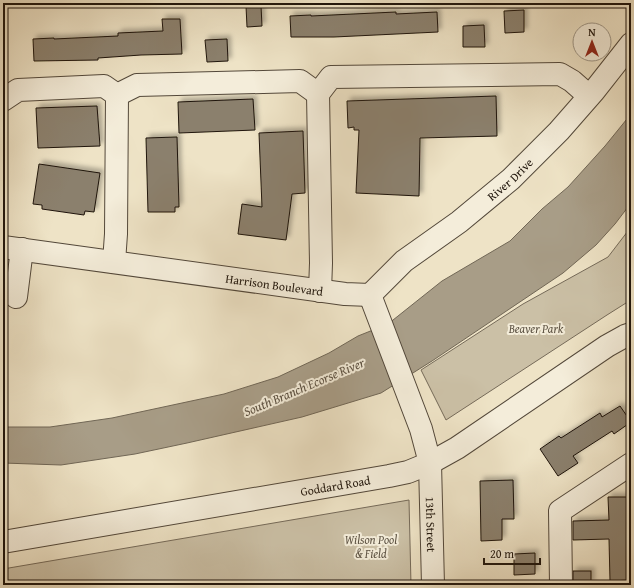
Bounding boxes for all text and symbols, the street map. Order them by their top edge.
north arrow [572,22,612,62]
text: N [588,24,596,40]
street label: River Drive [483,154,536,204]
street label: Harrison Boulevard [225,269,325,299]
park label: Beaver Park [508,320,564,337]
water label: South Branch Ecorse River [241,352,368,421]
street label: Goddard Road [299,471,372,500]
street label: 13th Street [422,496,441,553]
park label: Wilson Pool & Field [345,531,397,562]
scale bar [484,540,540,566]
text: 20 m [490,545,514,562]

